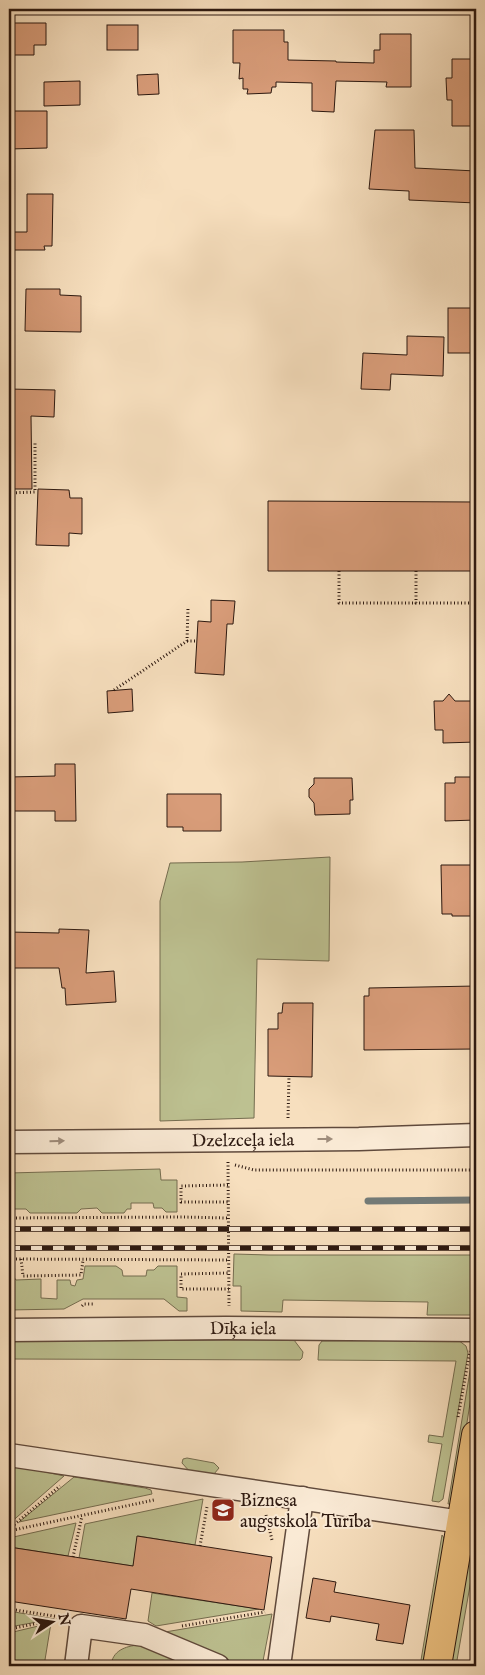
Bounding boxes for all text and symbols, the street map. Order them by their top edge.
street label: Dzelzceļa iela [192,1130,295,1153]
one-way arrow [317,1135,333,1143]
one-way arrow [50,1137,66,1145]
street label: Dīķa iela [210,1318,276,1341]
place label: Biznesa augstskola Turība [240,1490,371,1534]
school or university icon: Biznesa augstskola Turība [210,1497,236,1523]
north arrow [28,1598,78,1648]
text: N [53,1611,74,1627]

